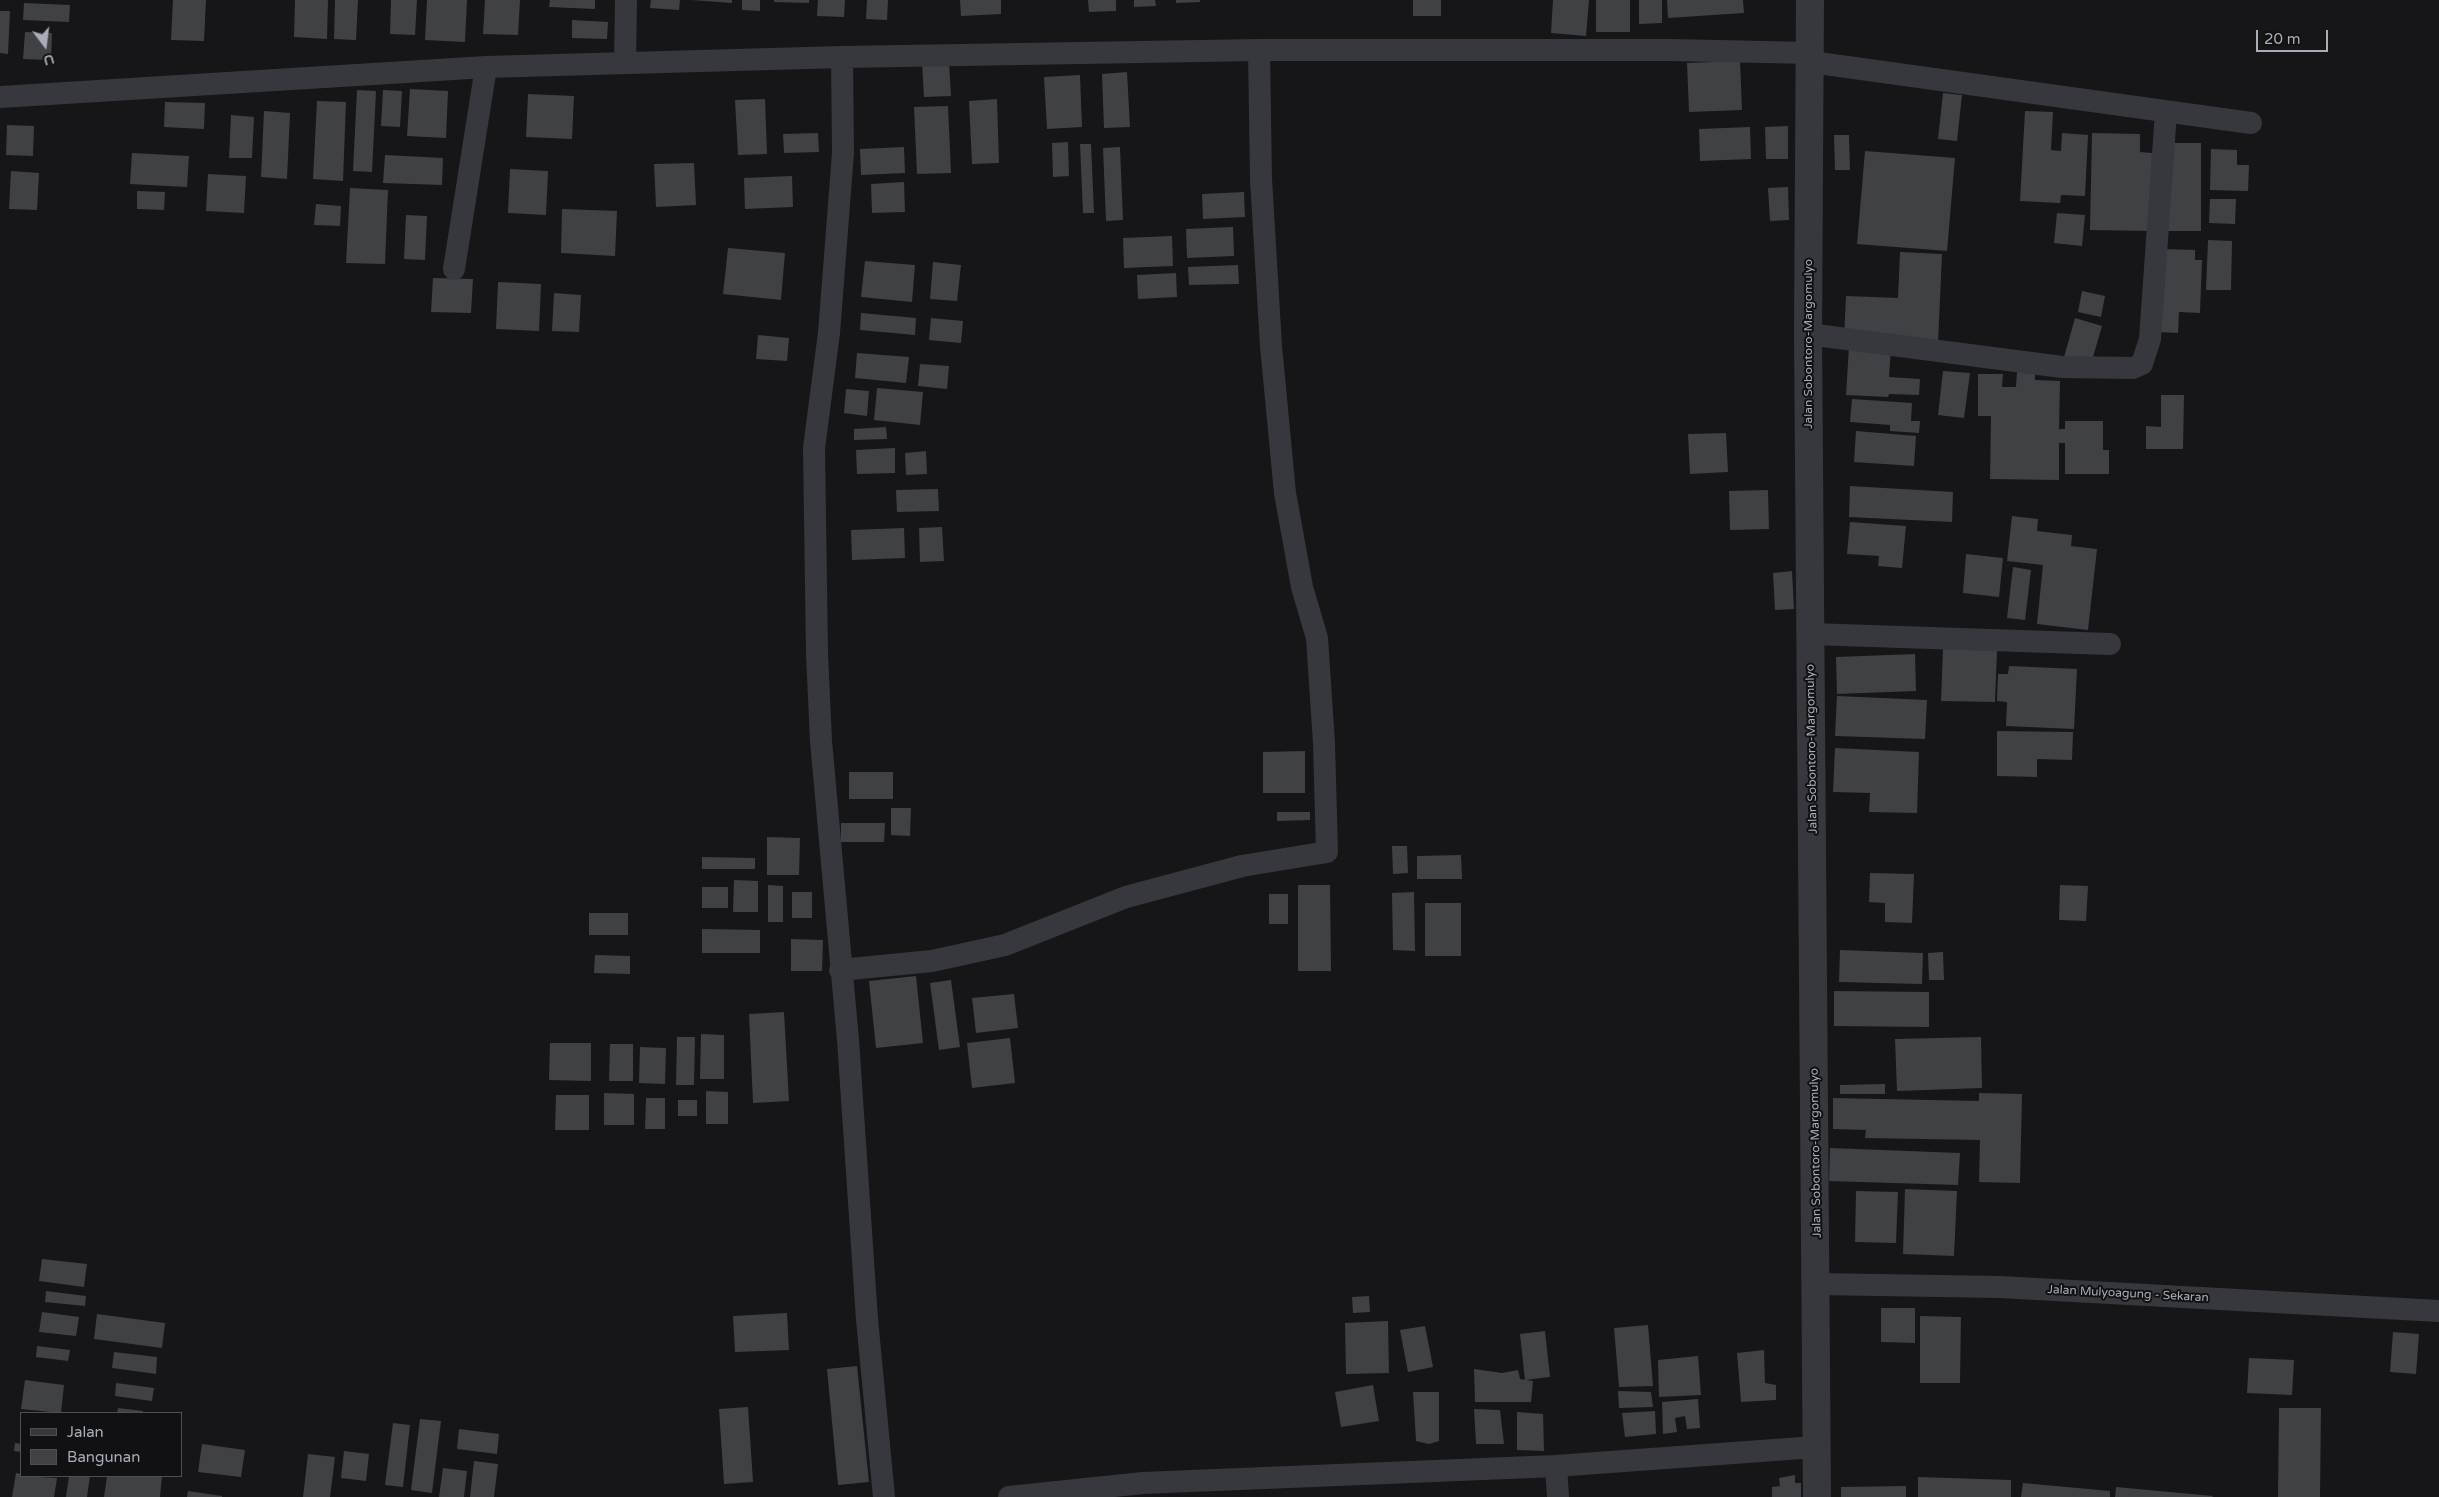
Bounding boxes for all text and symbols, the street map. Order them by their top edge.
north arrow [20,20,70,70]
scale bar [2259,20,2332,52]
text: 20 m [2264,30,2301,48]
text: U [42,50,56,70]
street label: Jalan Sobontoro-Margomulyo [1802,259,1816,429]
street label: Jalan Sobontoro-Margomulyo [1803,664,1821,834]
street label: Jalan Sobontoro-Margomulyo [1807,1068,1825,1238]
street label: Jalan Mulyoagung - Sekaran [2047,1283,2209,1305]
legend [20,1412,182,1477]
text: Jalan [67,1423,104,1441]
text: Bangunan [67,1448,140,1466]

